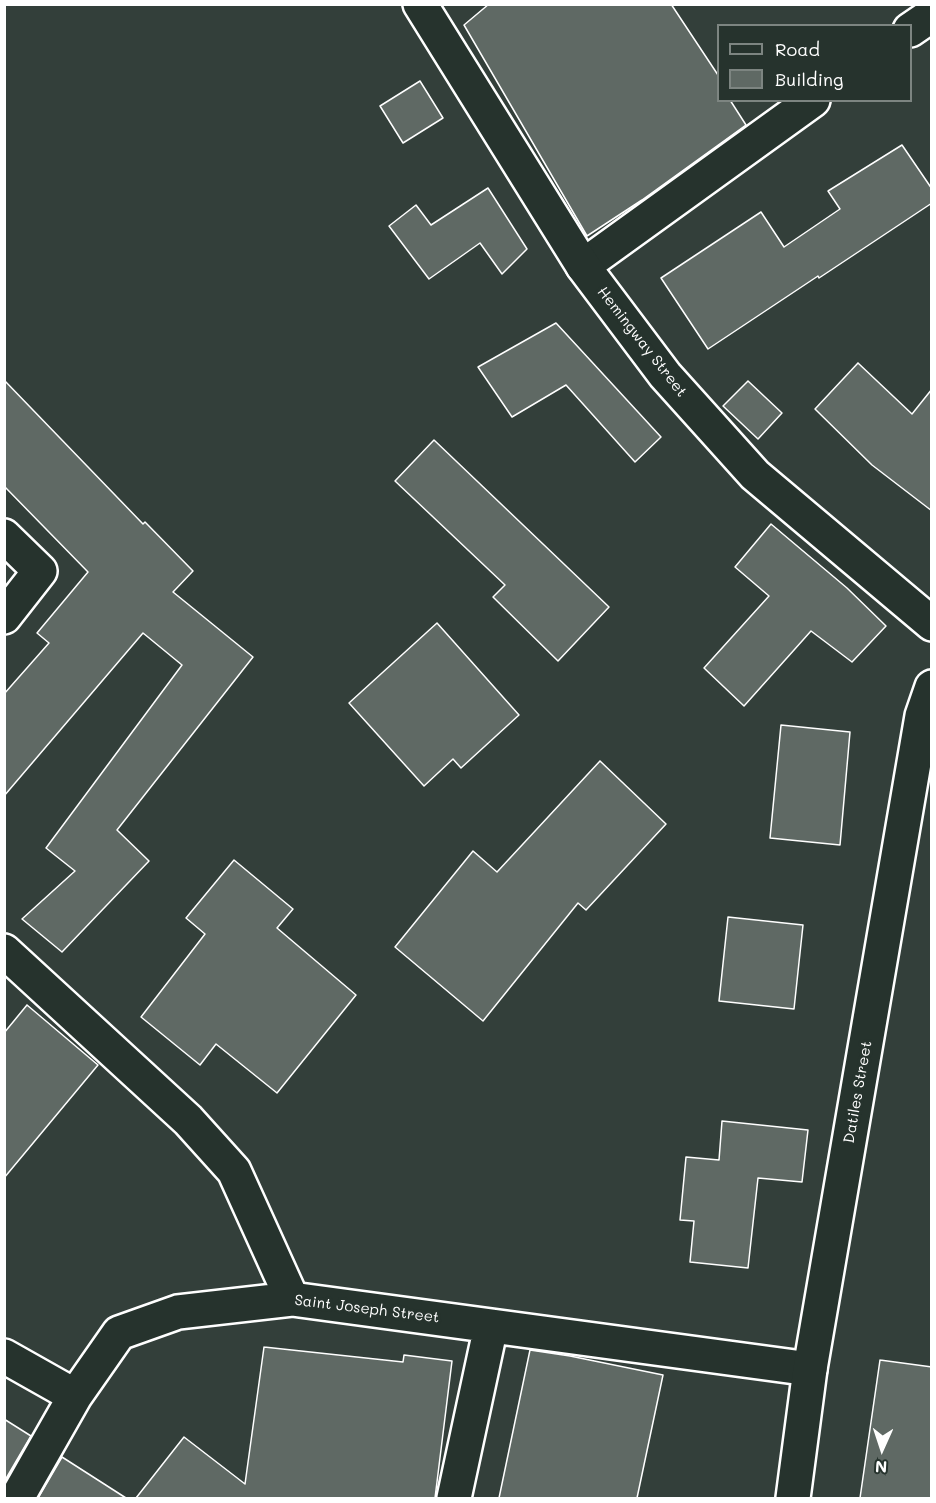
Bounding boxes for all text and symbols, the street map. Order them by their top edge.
legend [717,24,912,102]
text: Road [775,37,820,61]
text: Building [775,67,843,91]
street label: Hemingway Street [593,283,691,401]
street label: Datiles Street [840,1039,876,1145]
street label: Saint Joseph Street [293,1291,441,1327]
north arrow [852,1419,912,1479]
text: N [874,1457,888,1478]

